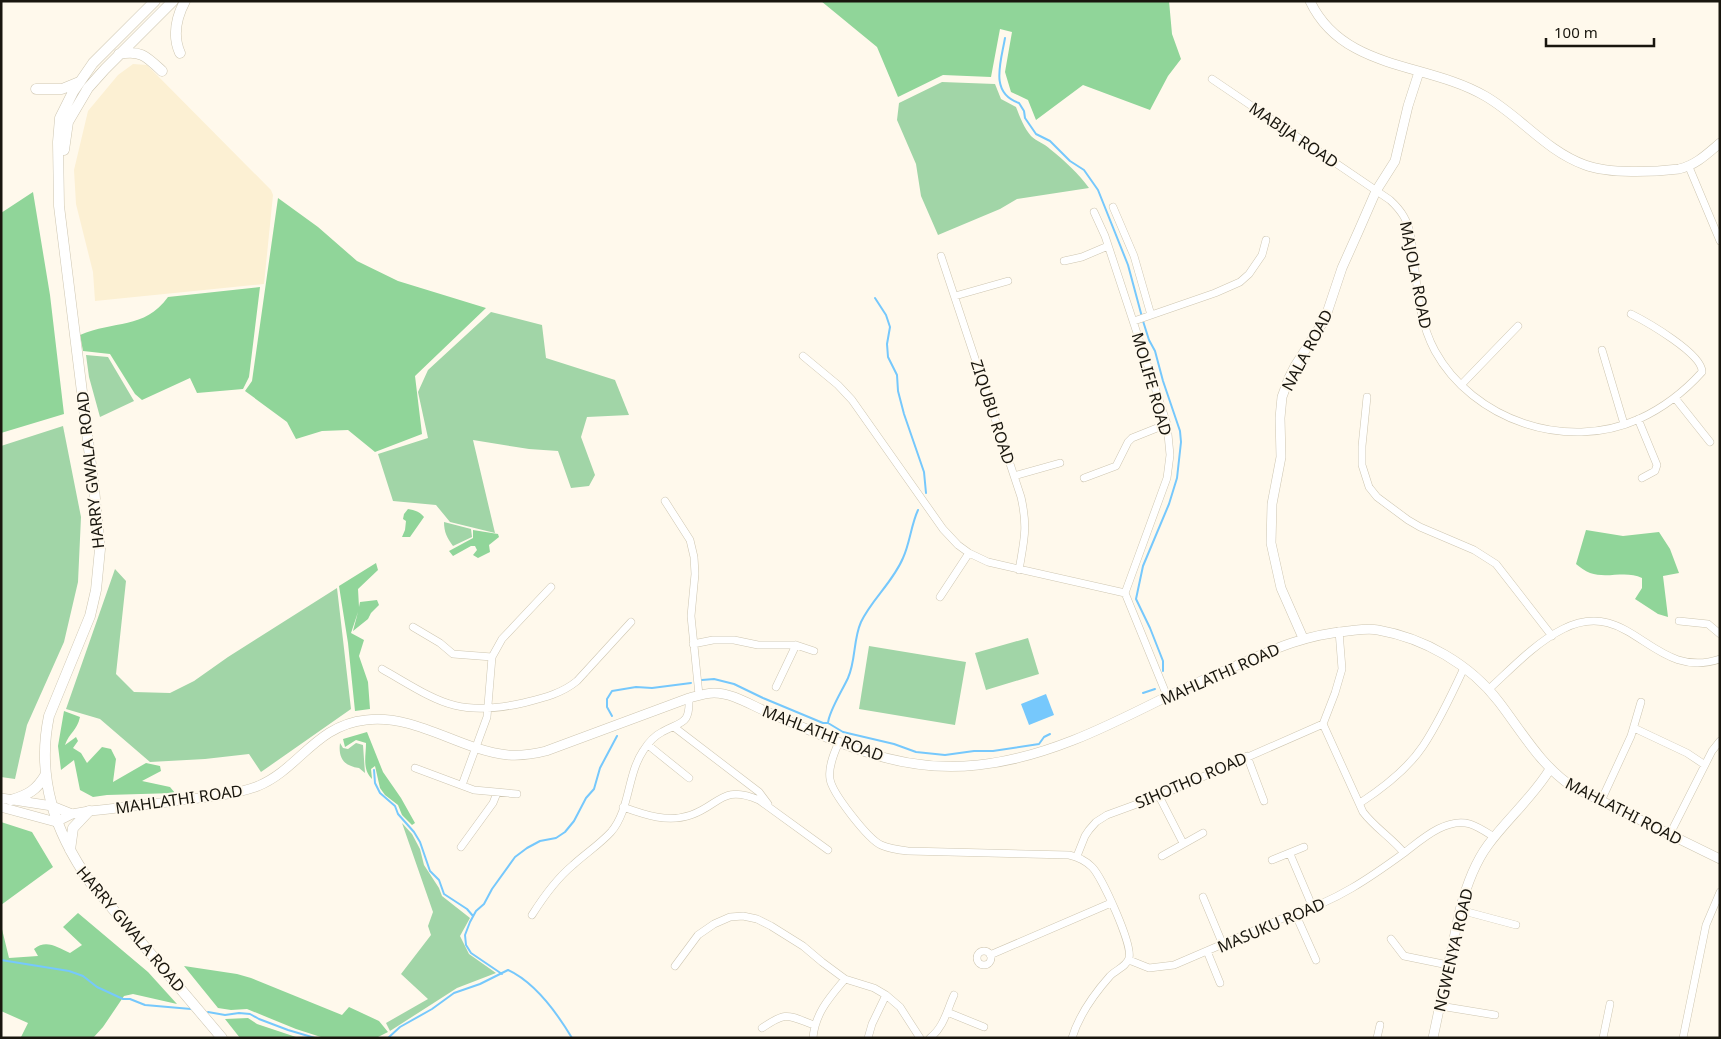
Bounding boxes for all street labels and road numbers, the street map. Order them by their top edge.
street label: MABIJA ROAD [1245,97,1343,173]
street label: MAJOLA ROAD [1395,219,1437,331]
street label: NALA ROAD [1276,305,1338,395]
street label: MOLIFE ROAD [1127,330,1177,438]
street label: ZIQUBU ROAD [966,357,1020,467]
street label: HARRY GWALA ROAD [71,390,109,550]
street label: MAHLATHI ROAD [1157,638,1283,710]
street label: MAHLATHI ROAD [759,700,887,766]
street label: SIHOTHO ROAD [1132,747,1250,813]
street label: MAHLATHI ROAD [1562,772,1686,850]
street label: MAHLATHI ROAD [114,779,244,819]
street label: HARRY GWALA ROAD [72,861,190,997]
street label: NGWENYA ROAD [1428,886,1478,1014]
street label: MASUKU ROAD [1214,892,1328,958]

